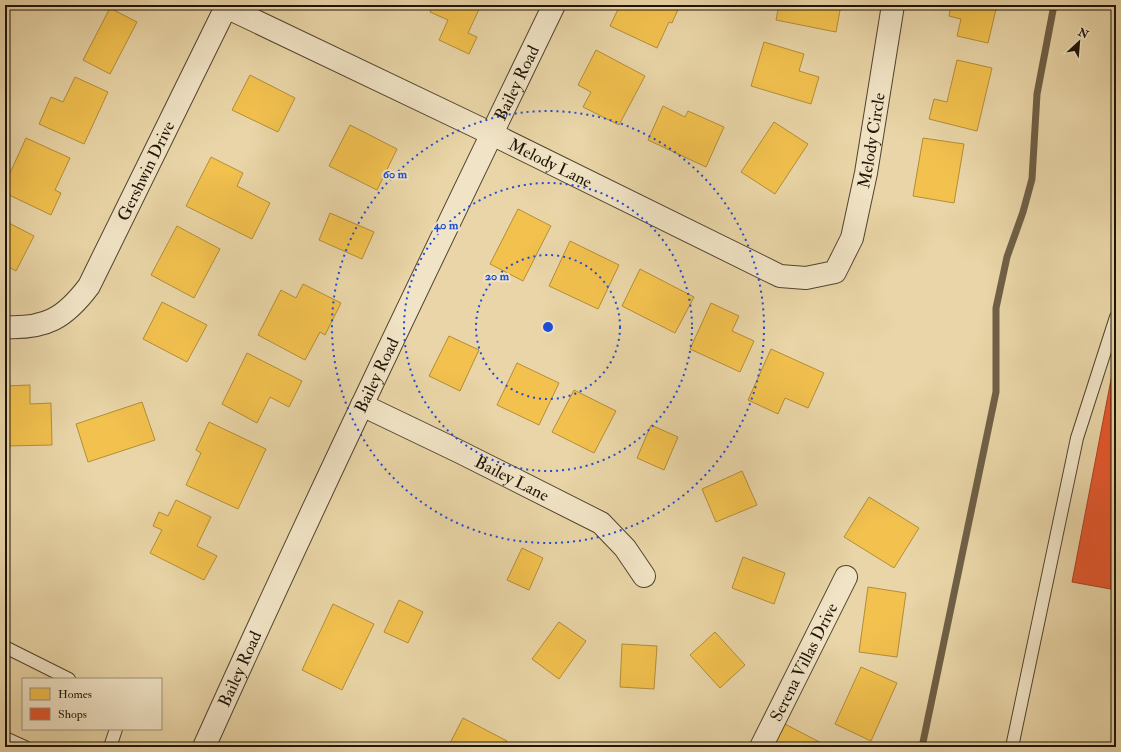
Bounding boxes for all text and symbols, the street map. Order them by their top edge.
north arrow [1059,22,1099,62]
text: N [1075,25,1091,42]
street label: Bailey Road [489,41,544,124]
street label: Melody Circle [852,91,889,190]
street label: Gershwin Drive [112,117,179,224]
street label: Melody Lane [505,133,596,192]
text: 60 m [383,167,408,182]
text: 40 m [433,218,459,233]
text: 20 m [485,269,510,284]
centre of rings [541,320,555,334]
street label: Bailey Road [350,333,403,416]
street label: Bailey Lane [471,451,553,506]
street label: Serena Villas Drive [765,599,842,725]
street label: Bailey Road [213,627,266,710]
legend [22,678,162,730]
text: Homes [58,687,92,702]
text: Shops [58,707,87,722]

